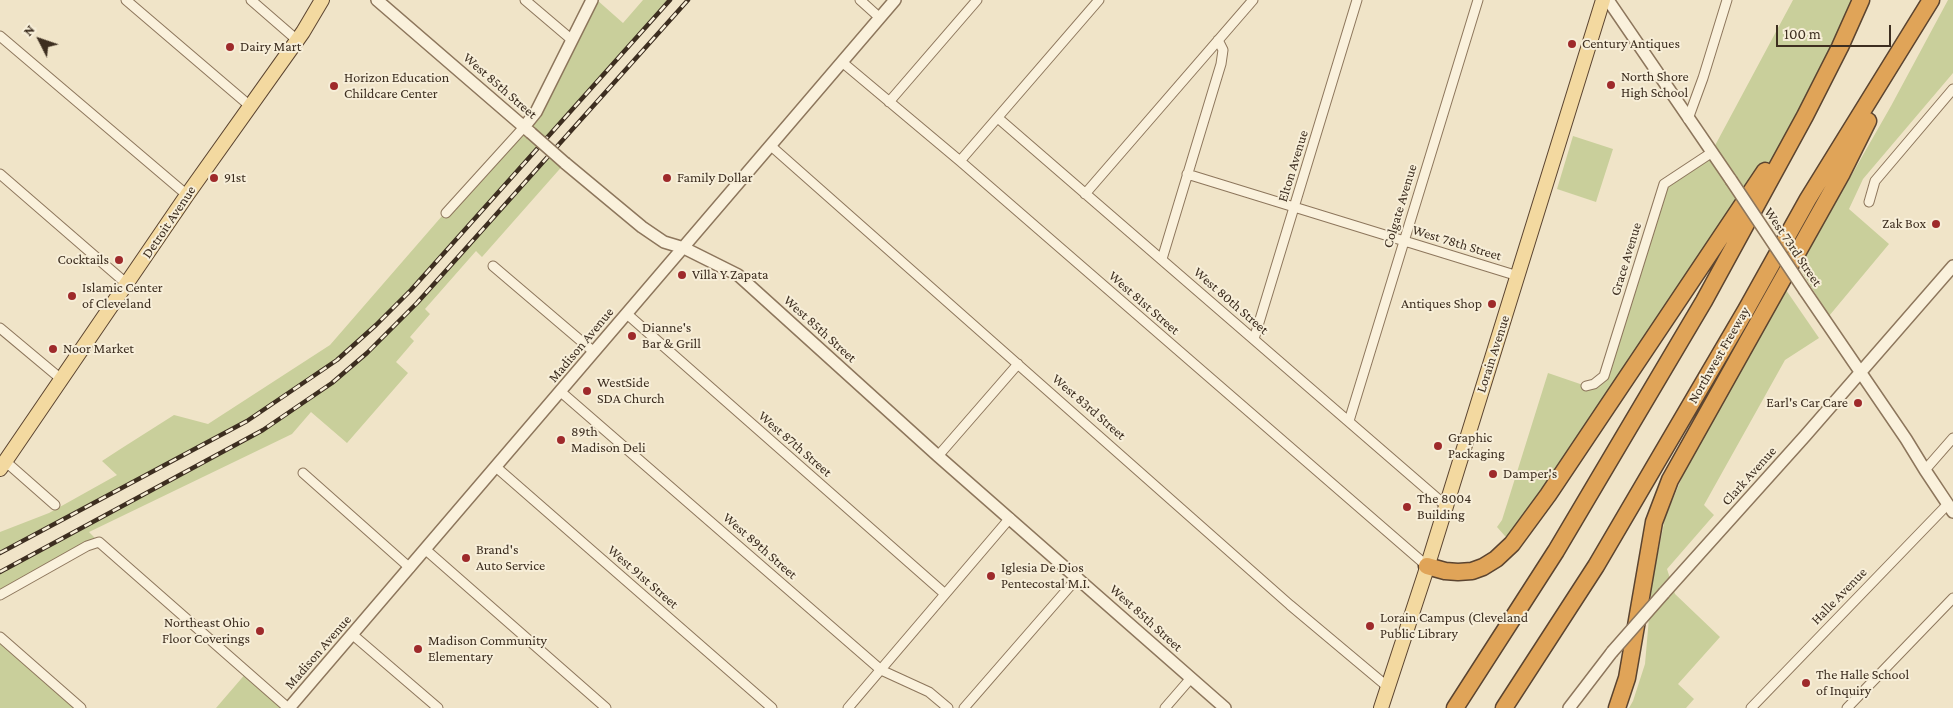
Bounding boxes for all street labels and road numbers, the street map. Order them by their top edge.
street label: West 85th Street [460,49,540,123]
street label: Elton Avenue [1274,128,1312,204]
street label: Colgate Avenue [1379,162,1421,250]
street label: Detroit Avenue [139,183,199,261]
street label: West 73rd Street [1760,204,1826,290]
street label: Grace Avenue [1607,220,1645,298]
street label: West 78th Street [1410,221,1504,265]
street label: West 80th Street [1190,264,1272,338]
street label: West 81st Street [1105,267,1183,339]
street label: West 85th Street [780,292,860,366]
street label: Madison Avenue [545,304,617,386]
street label: Northwest Freeway [1684,304,1754,406]
street label: Lorain Avenue [1473,313,1513,395]
street label: West 83rd Street [1049,370,1129,444]
street label: West 87th Street [755,407,835,481]
street label: Clark Avenue [1718,443,1780,509]
street label: West 89th Street [719,509,801,583]
street label: West 91st Street [604,542,682,612]
street label: Halle Avenue [1808,564,1870,628]
street label: West 85th Street [1106,581,1186,655]
street label: Madison Avenue [281,611,355,693]

